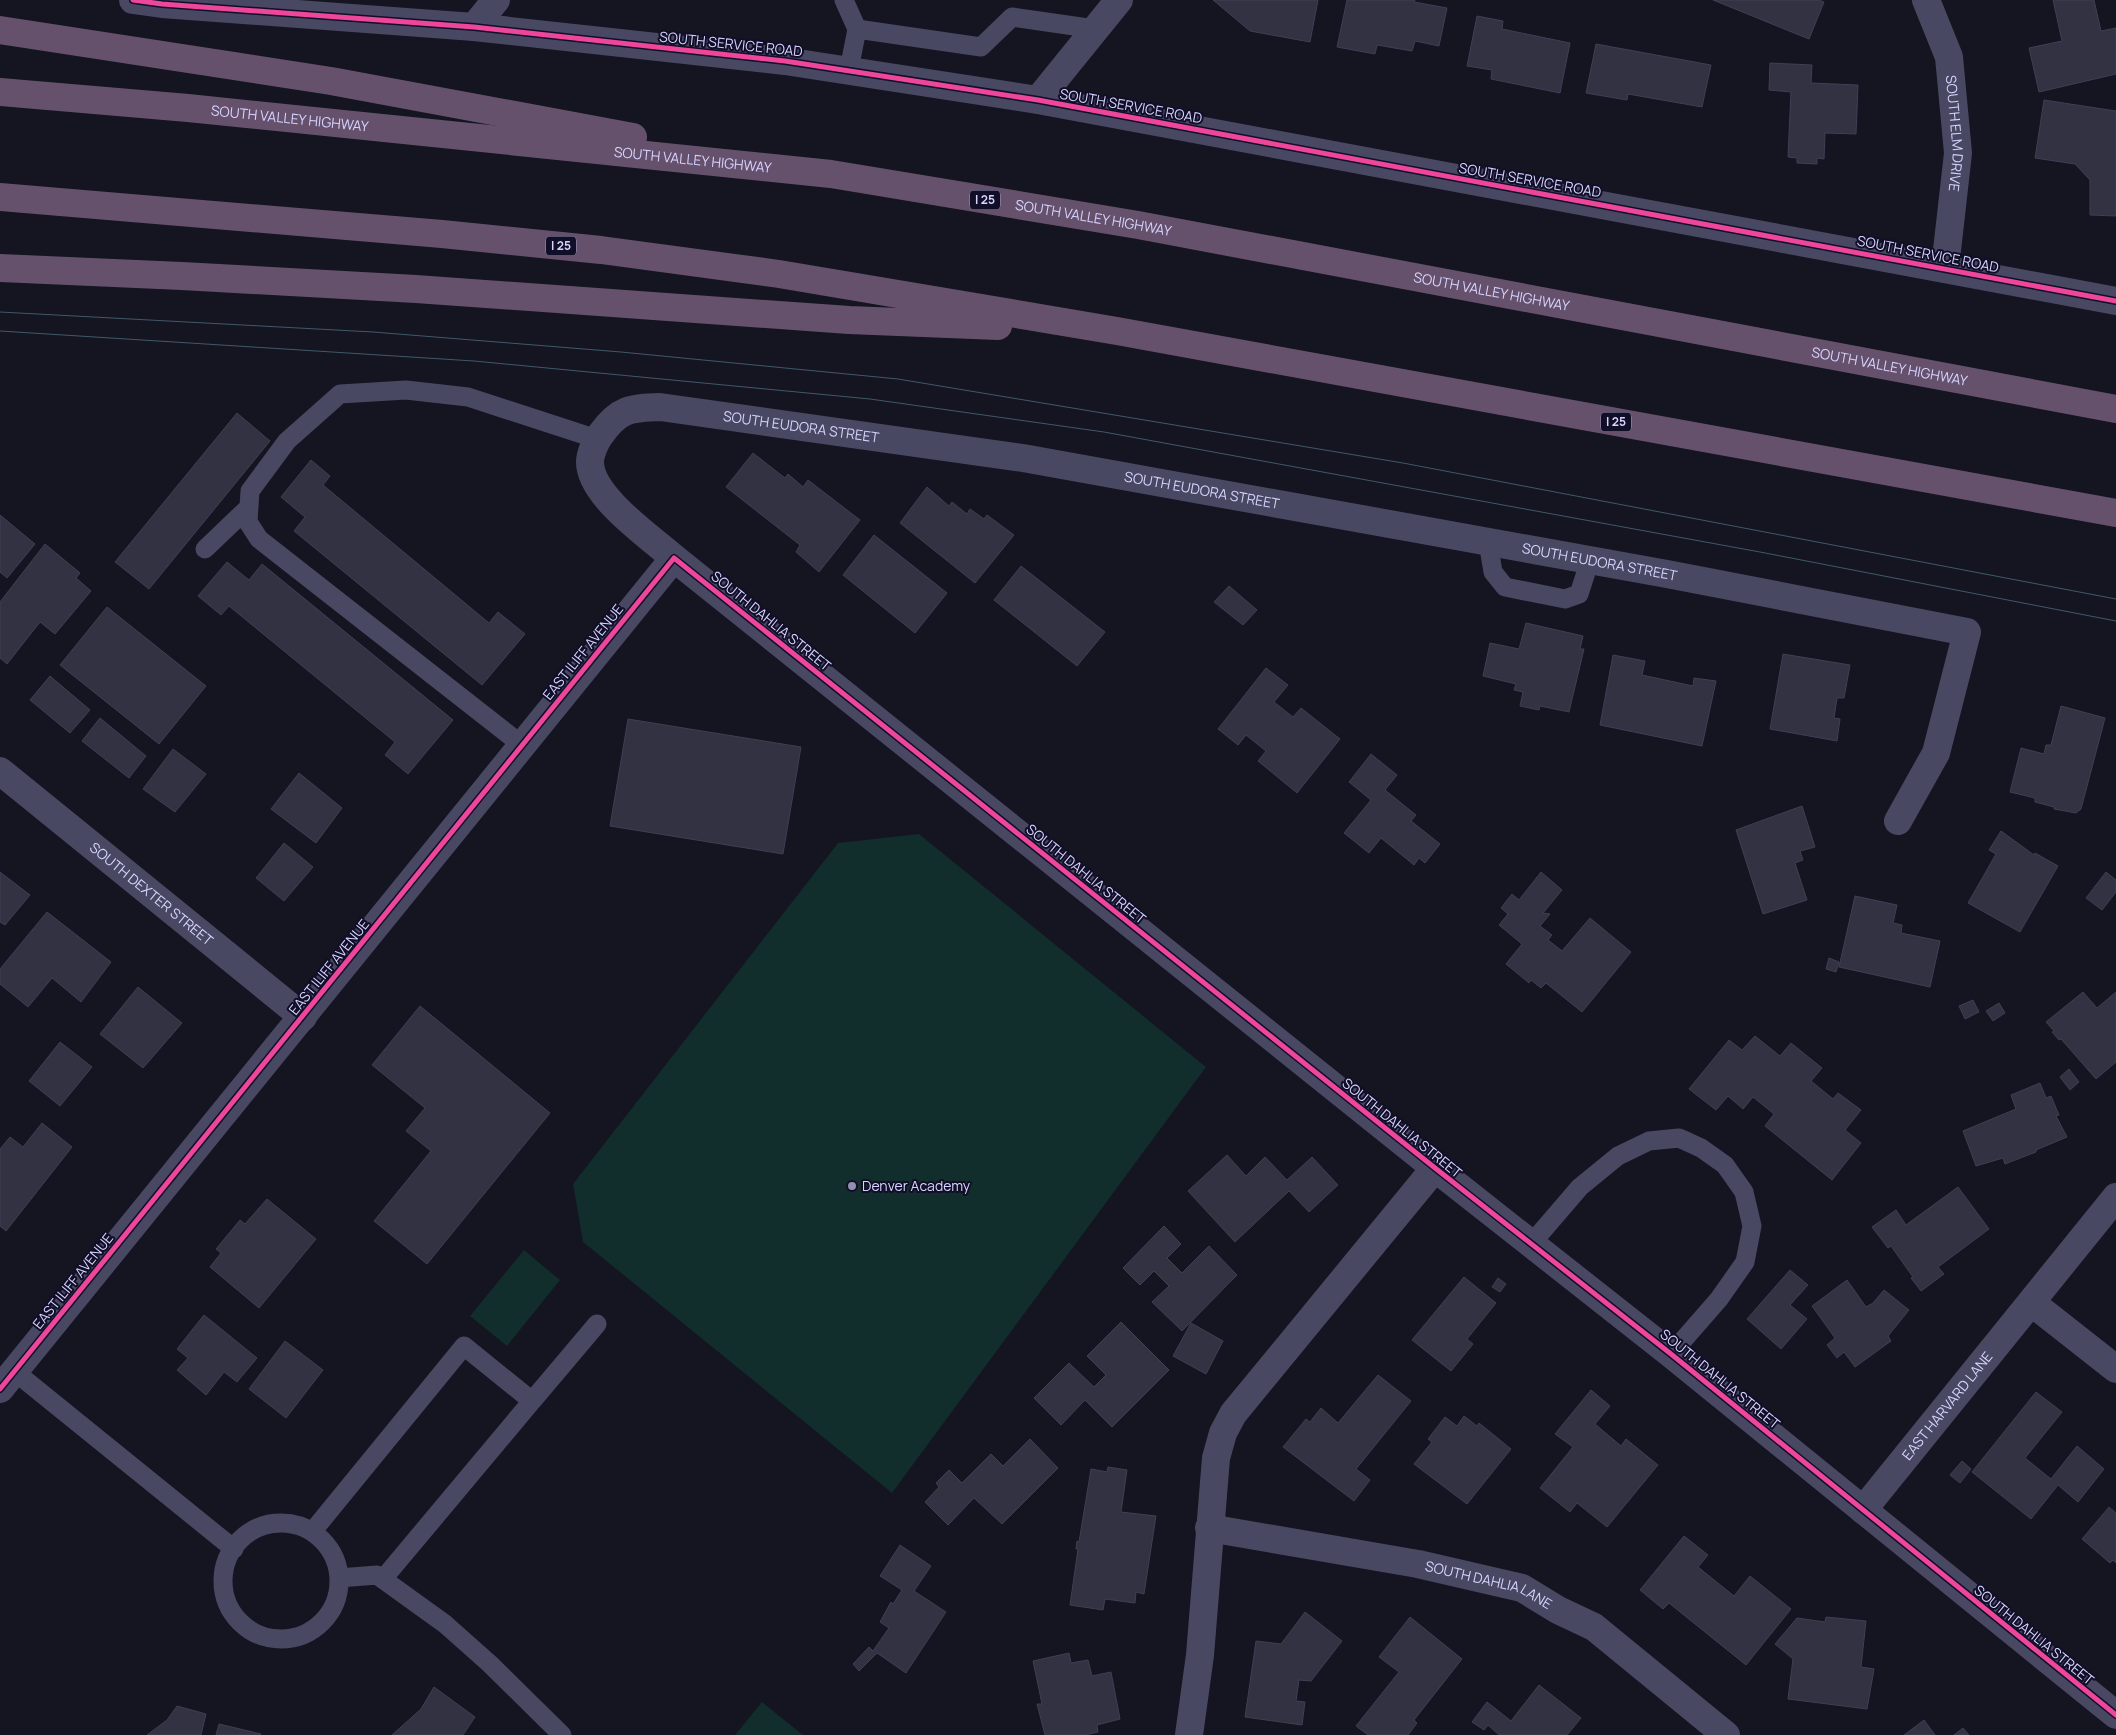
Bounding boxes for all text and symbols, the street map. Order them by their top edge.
street label: SOUTH SERVICE ROAD [658,27,804,60]
street label: SOUTH ELM DRIVE [1942,74,1968,193]
street label: SOUTH SERVICE ROAD [1058,84,1204,127]
street label: SOUTH VALLEY HIGHWAY [210,100,370,136]
street label: SOUTH VALLEY HIGHWAY [613,142,773,177]
street label: SOUTH SERVICE ROAD [1457,158,1603,201]
road number: I 25 [970,190,1000,210]
street label: SOUTH VALLEY HIGHWAY [1014,195,1173,240]
street label: SOUTH SERVICE ROAD [1855,230,2001,277]
road number: I 25 [546,237,576,256]
street label: SOUTH VALLEY HIGHWAY [1412,267,1571,315]
street label: SOUTH VALLEY HIGHWAY [1810,342,1969,390]
street label: SOUTH EUDORA STREET [722,406,881,447]
road number: I 25 [1601,412,1631,432]
street label: SOUTH EUDORA STREET [1123,466,1282,513]
street label: SOUTH EUDORA STREET [1521,538,1680,585]
street label: SOUTH DAHLIA STREET [707,566,836,675]
street label: EAST ILIFF AVENUE [538,600,627,704]
street label: SOUTH DAHLIA STREET [1022,819,1151,928]
street label: SOUTH DEXTER STREET [86,838,218,950]
street label: EAST ILIFF AVENUE [284,915,373,1019]
street label: SOUTH DAHLIA STREET [1338,1073,1467,1182]
place label: Denver Academy [862,1176,971,1195]
marker: Denver Academy [846,1180,858,1192]
street label: EAST ILIFF AVENUE [28,1229,117,1333]
street label: SOUTH DAHLIA STREET [1656,1324,1785,1433]
street label: EAST HARVARD LANE [1897,1347,1996,1464]
street label: SOUTH DAHLIA LANE [1423,1556,1556,1613]
street label: SOUTH DAHLIA STREET [1970,1580,2099,1689]

